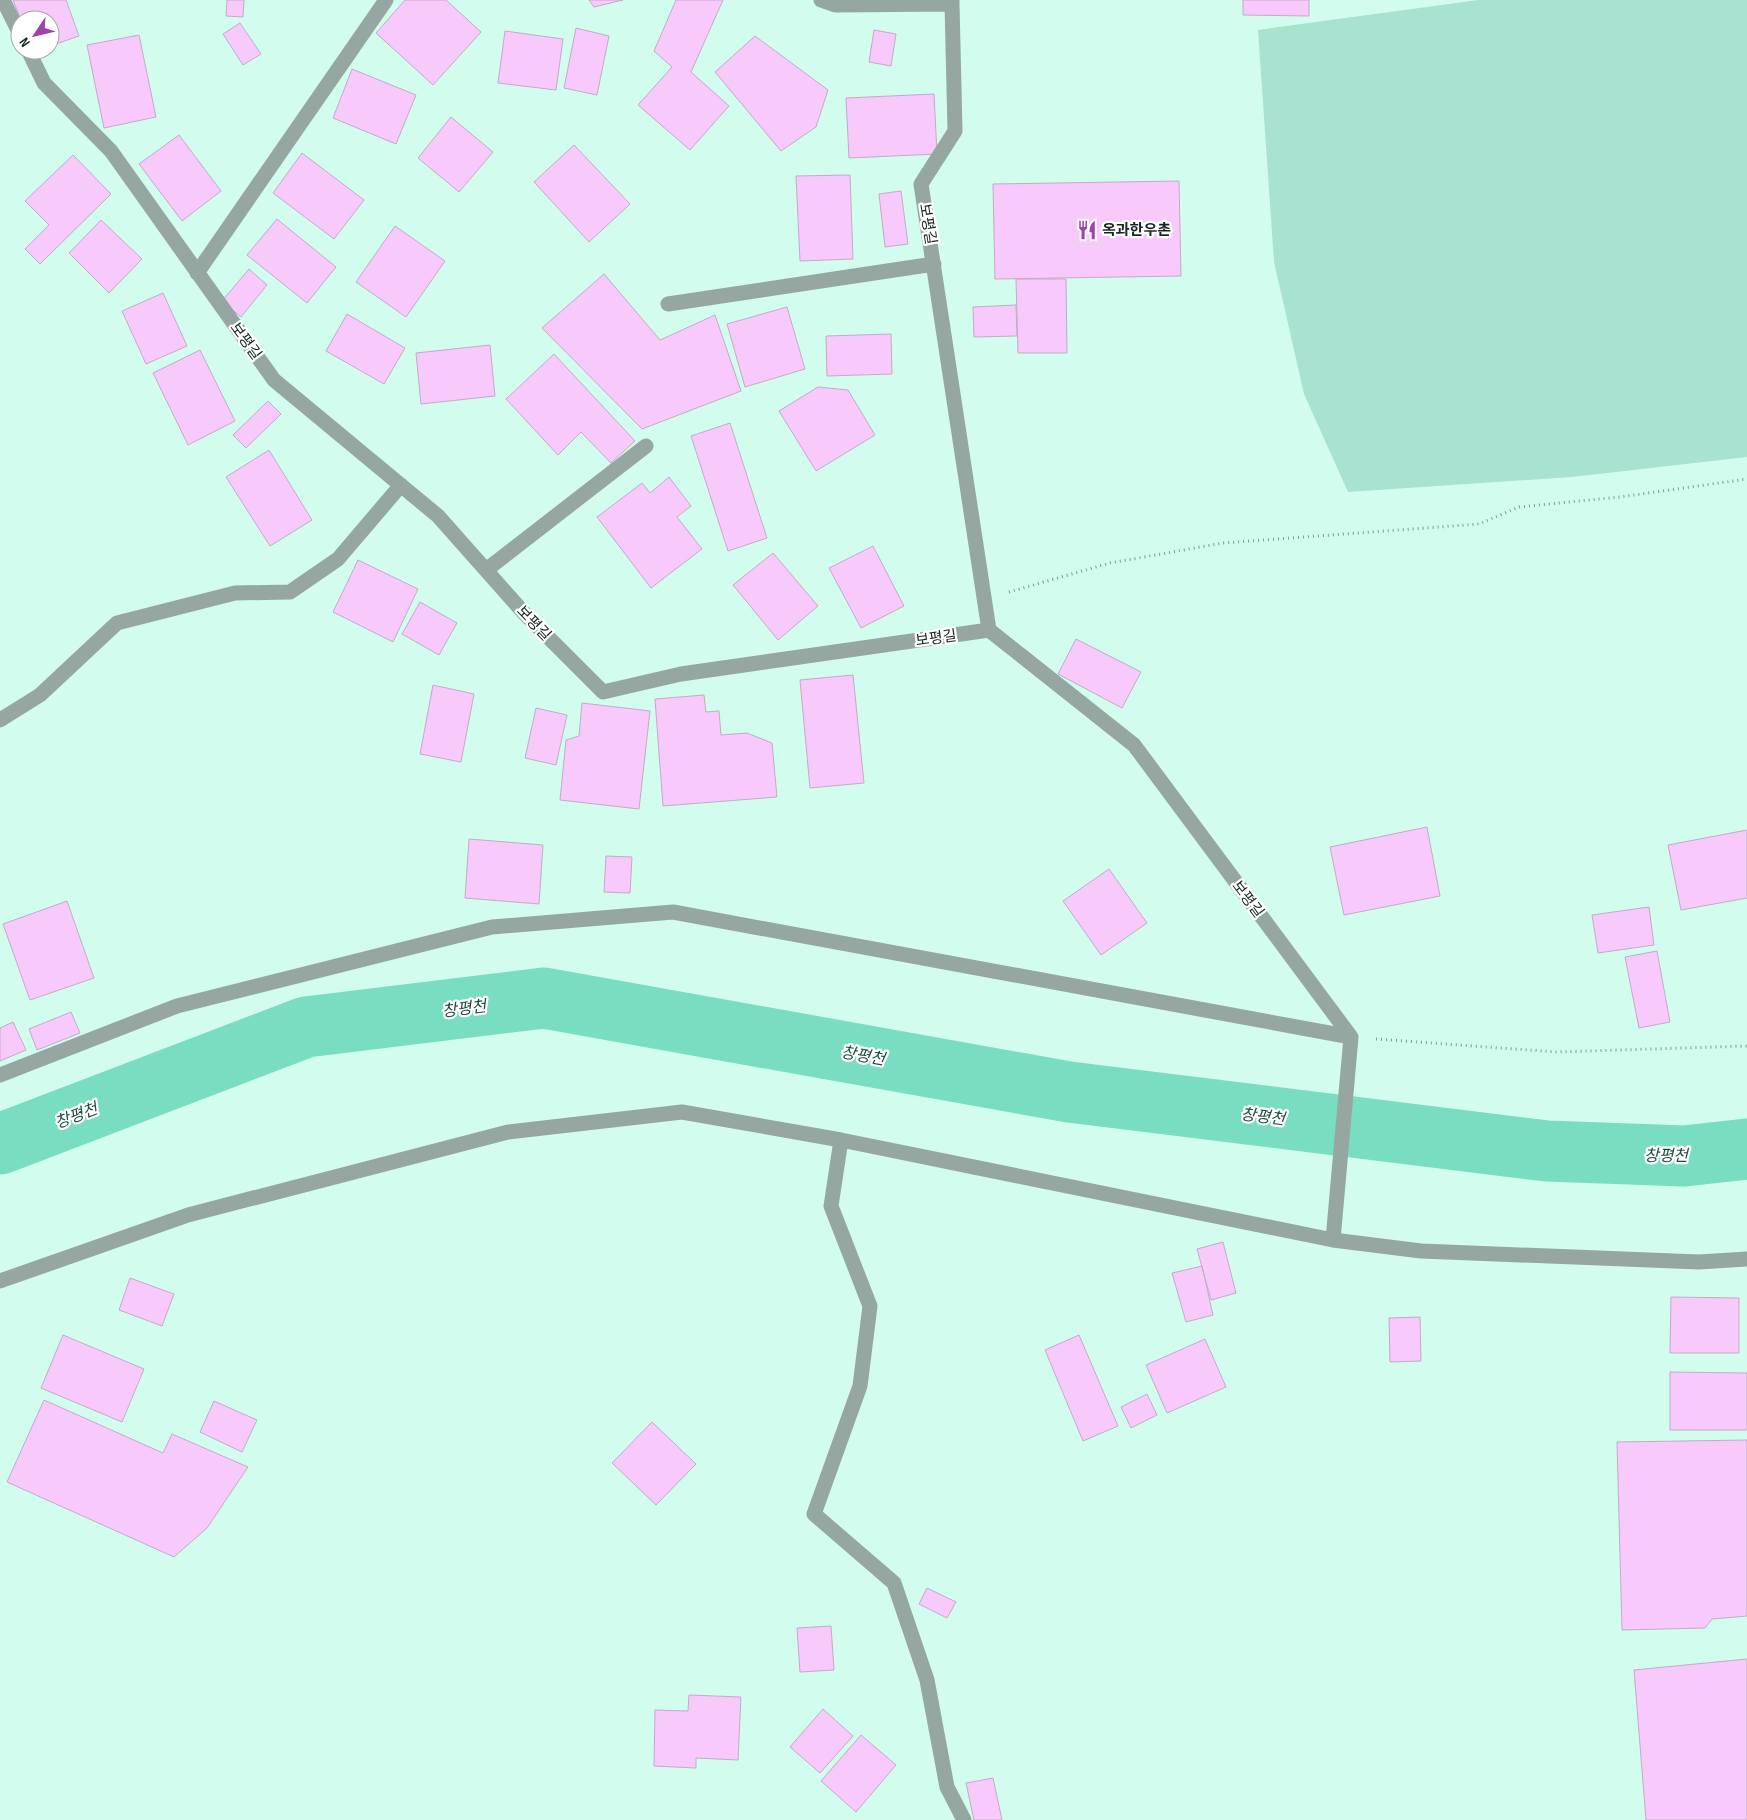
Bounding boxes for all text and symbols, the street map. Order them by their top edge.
north arrow [10,10,60,60]
text: N [16,34,34,50]
street label: 보평길 [915,202,940,246]
restaurant icon: 옥과한우촌 [1076,219,1098,241]
place label: 옥과한우촌 [1102,221,1171,240]
street label: 보평길 [226,319,265,364]
street label: 보평길 [512,602,555,645]
street label: 보평길 [914,626,958,651]
street label: 보평길 [1228,877,1268,922]
water label: 창평천 [441,997,490,1022]
water label: 창평천 [839,1043,888,1070]
water label: 창평천 [53,1099,103,1133]
water label: 창평천 [1240,1105,1288,1130]
water label: 창평천 [1644,1147,1690,1166]

